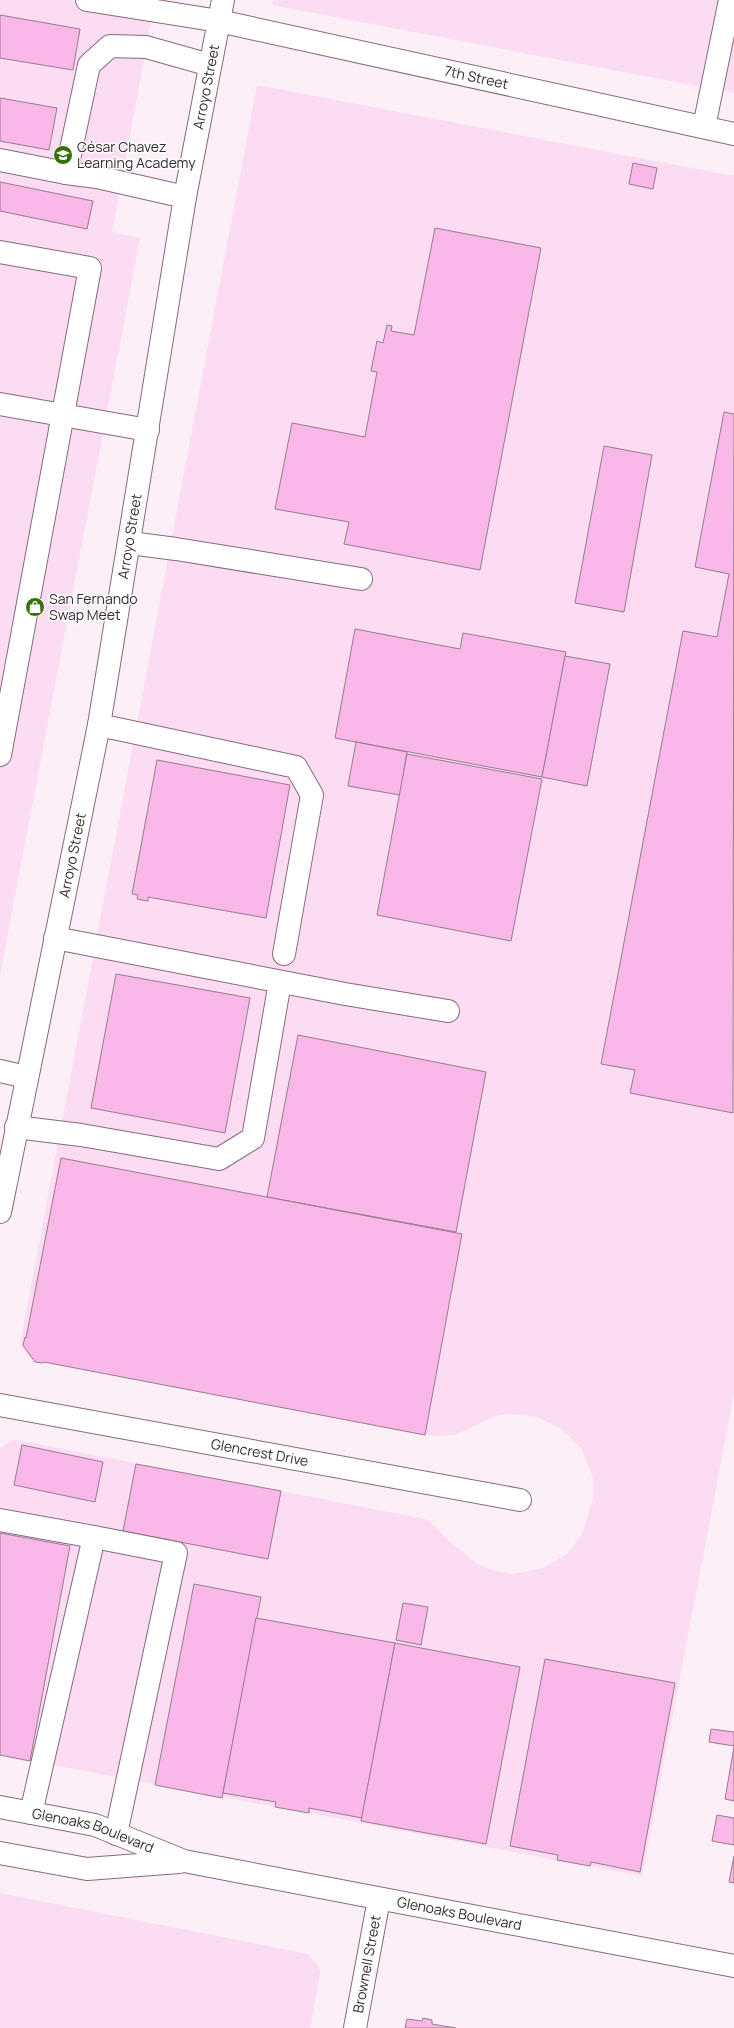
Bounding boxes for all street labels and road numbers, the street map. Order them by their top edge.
street label: Arroyo Street [188,42,223,131]
street label: 7th Street [443,61,510,93]
street label: Arroyo Street [113,492,146,580]
street label: Arroyo Street [54,811,90,899]
street label: Glencrest Drive [209,1434,310,1470]
street label: Glenoaks Boulevard [30,1803,157,1857]
street label: Glenoaks Boulevard [395,1892,523,1934]
street label: Brownell Street [348,1913,385,2015]

